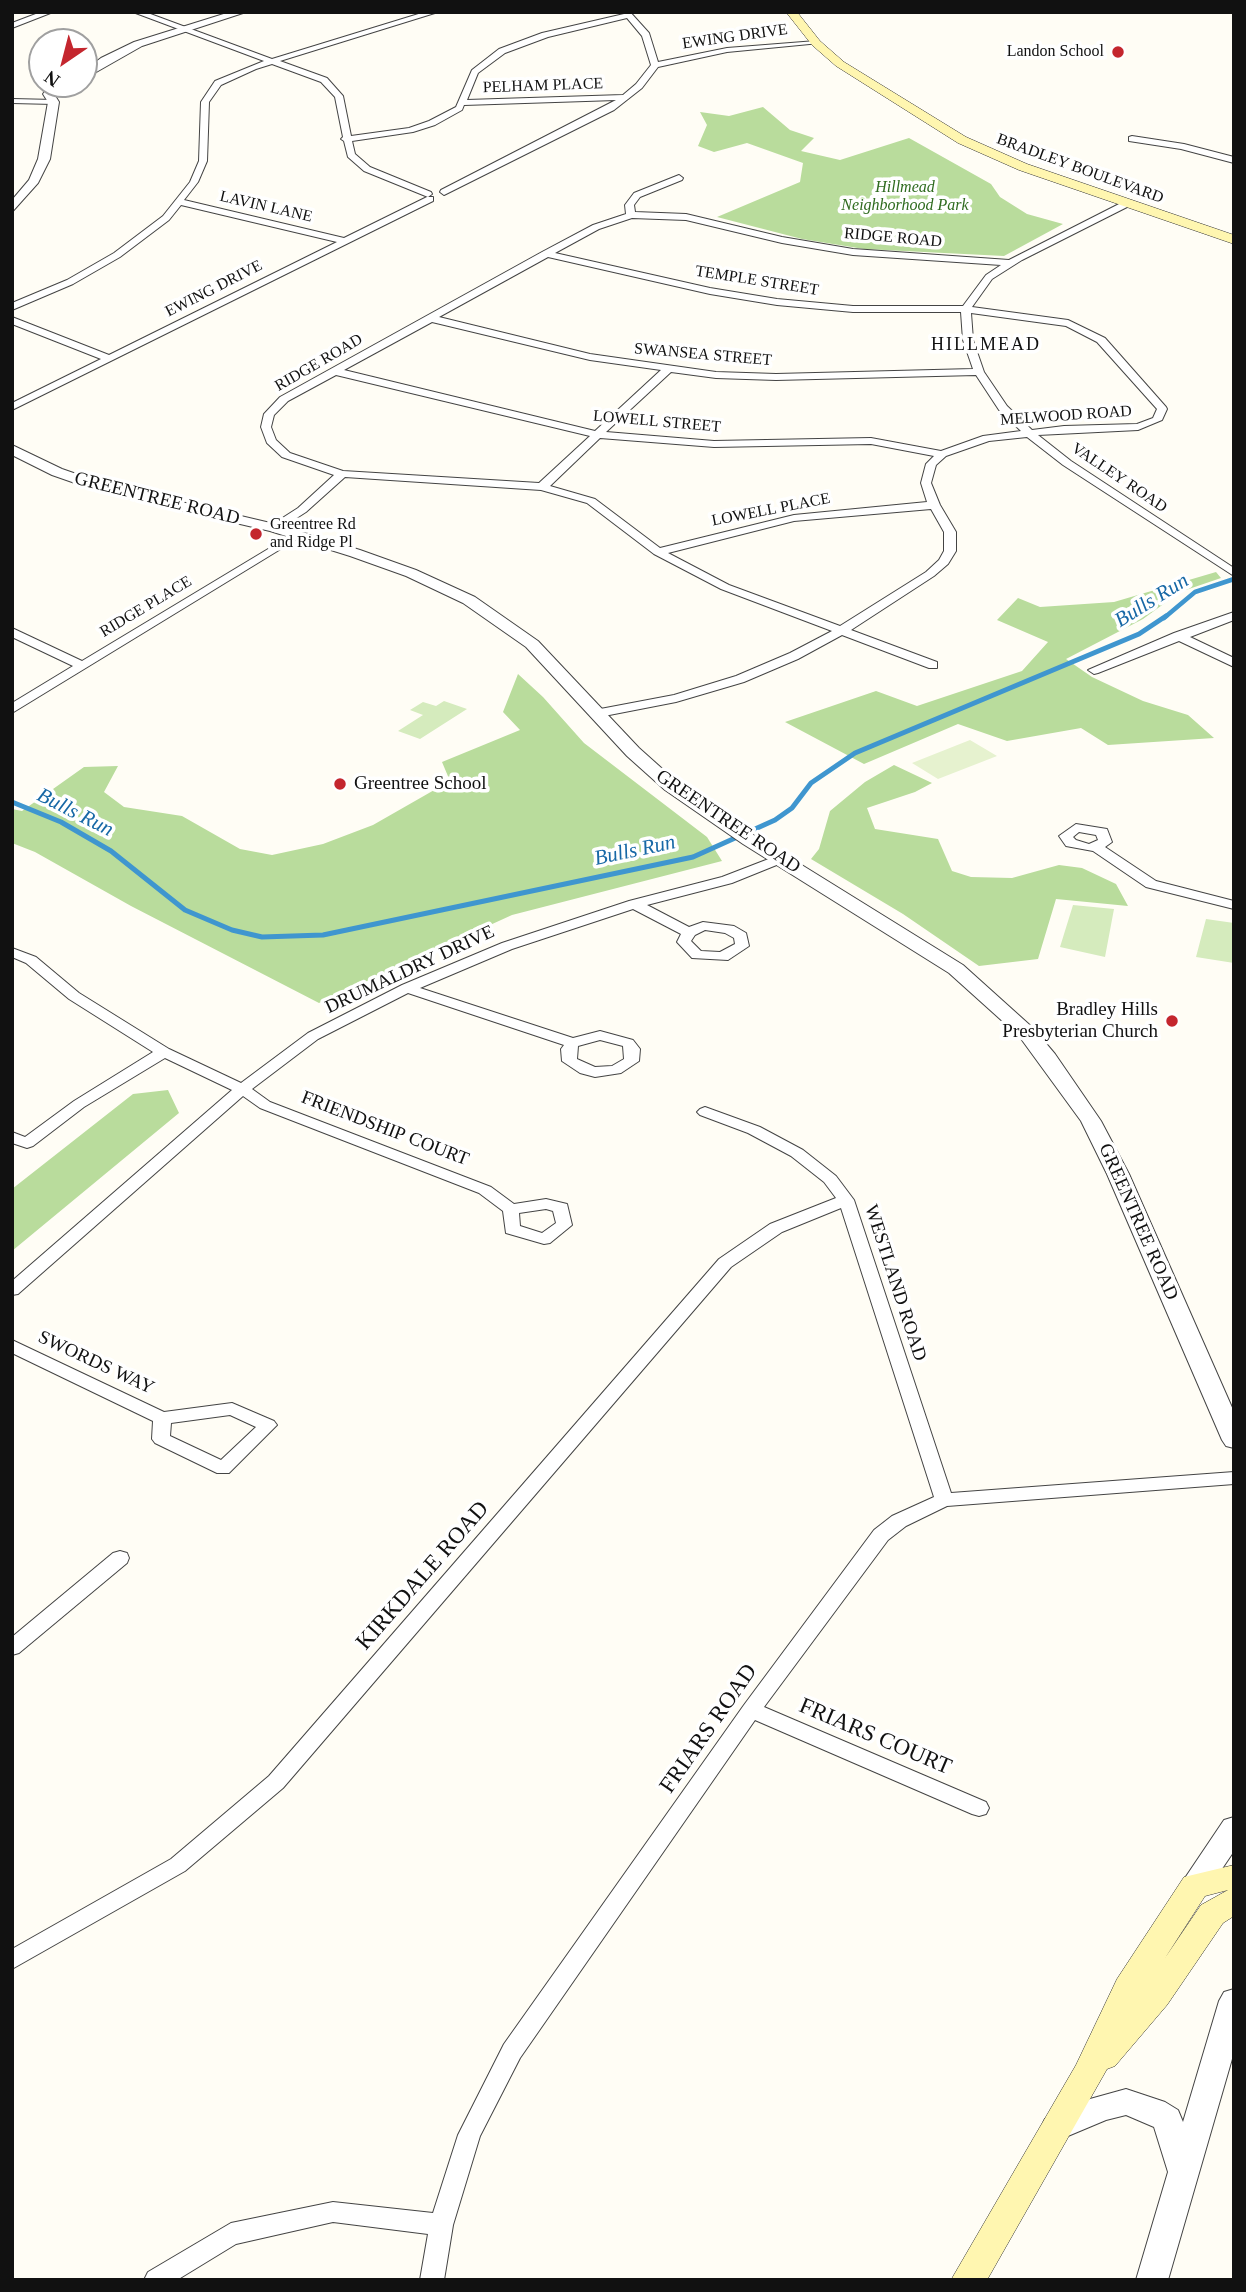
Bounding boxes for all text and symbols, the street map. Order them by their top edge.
street label: EWING DRIVE [681,20,789,54]
north arrow [28,28,98,98]
place label: Landon School [1007,42,1104,62]
marker: Landon School [1110,44,1126,60]
text: N [40,66,63,92]
street label: PELHAM PLACE [482,74,604,98]
street label: BRADLEY BOULEVARD [994,130,1166,208]
park label: Hillmead Neighborhood Park [841,178,969,216]
street label: LAVIN LANE [218,187,314,227]
street label: RIDGE ROAD [843,224,943,252]
street label: EWING DRIVE [162,256,266,322]
street label: TEMPLE STREET [694,262,820,300]
street label: RIDGE ROAD [272,330,366,396]
district label: HILLMEAD [932,334,1040,356]
street label: SWANSEA STREET [633,339,773,371]
street label: MELWOOD ROAD [1000,402,1132,430]
street label: LOWELL STREET [592,407,722,437]
street label: VALLEY ROAD [1068,439,1170,517]
street label: GREENTREE ROAD [72,467,242,531]
street label: LOWELL PLACE [710,489,832,531]
place label: Greentree Rd and Ridge Pl [270,515,356,553]
marker: Greentree Rd and Ridge Pl [248,526,264,542]
water label: Bulls Run [1110,569,1194,633]
street label: RIDGE PLACE [97,572,195,642]
street label: GREENTREE ROAD [651,765,805,879]
place label: Greentree School [354,773,486,795]
marker: Greentree School [332,776,348,792]
water label: Bulls Run [33,783,117,843]
water label: Bulls Run [592,830,678,872]
street label: DRUMALDRY DRIVE [322,921,498,1019]
place label: Bradley Hills Presbyterian Church [1002,999,1158,1043]
marker: Bradley Hills Presbyterian Church [1164,1013,1180,1029]
street label: FRIENDSHIP COURT [298,1086,472,1172]
street label: GREENTREE ROAD [1093,1140,1183,1304]
street label: WESTLAND ROAD [859,1202,931,1364]
street label: SWORDS WAY [34,1326,158,1400]
street label: KIRKDALE ROAD [351,1496,495,1656]
street label: FRIARS ROAD [654,1659,764,1799]
street label: FRIARS COURT [795,1692,955,1782]

